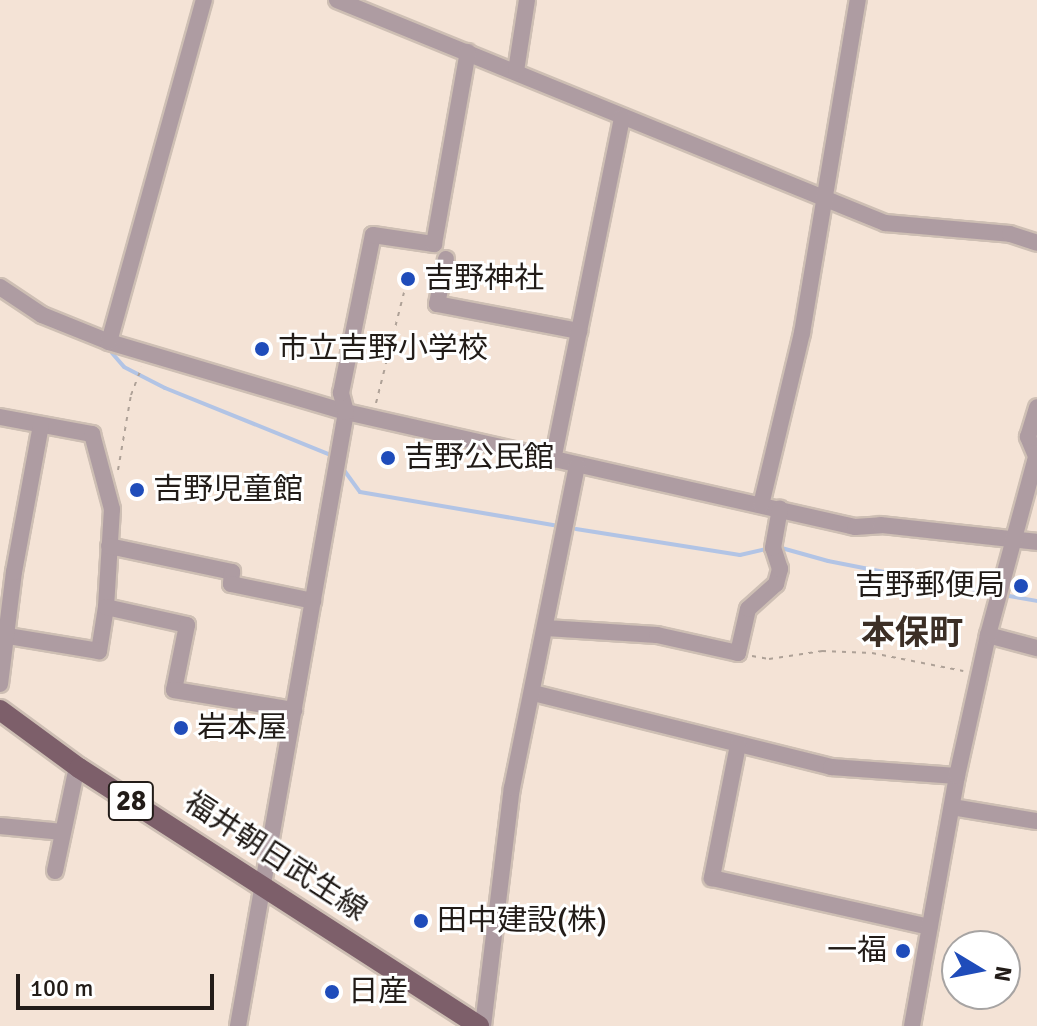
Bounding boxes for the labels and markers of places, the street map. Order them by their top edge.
place label: 吉野神社 [424,261,544,297]
marker: 吉野神社 [399,270,417,288]
place label: 市立吉野小学校 [278,331,488,367]
marker: 市立吉野小学校 [253,340,271,358]
place label: 吉野公民館 [404,440,554,476]
marker: 吉野公民館 [379,449,397,467]
place label: 吉野児童館 [153,472,303,508]
marker: 吉野児童館 [128,481,146,499]
place label: 吉野郵便局 [855,568,1005,604]
marker: 吉野郵便局 [1012,577,1030,595]
place label: 岩本屋 [197,710,287,746]
marker: 岩本屋 [172,719,190,737]
place label: 田中建設(株) [437,903,607,939]
marker: 田中建設(株) [412,912,430,930]
place label: 一福 [827,933,887,969]
marker: 一福 [894,942,912,960]
place label: 日産 [348,974,408,1010]
marker: 日産 [323,983,341,1001]

